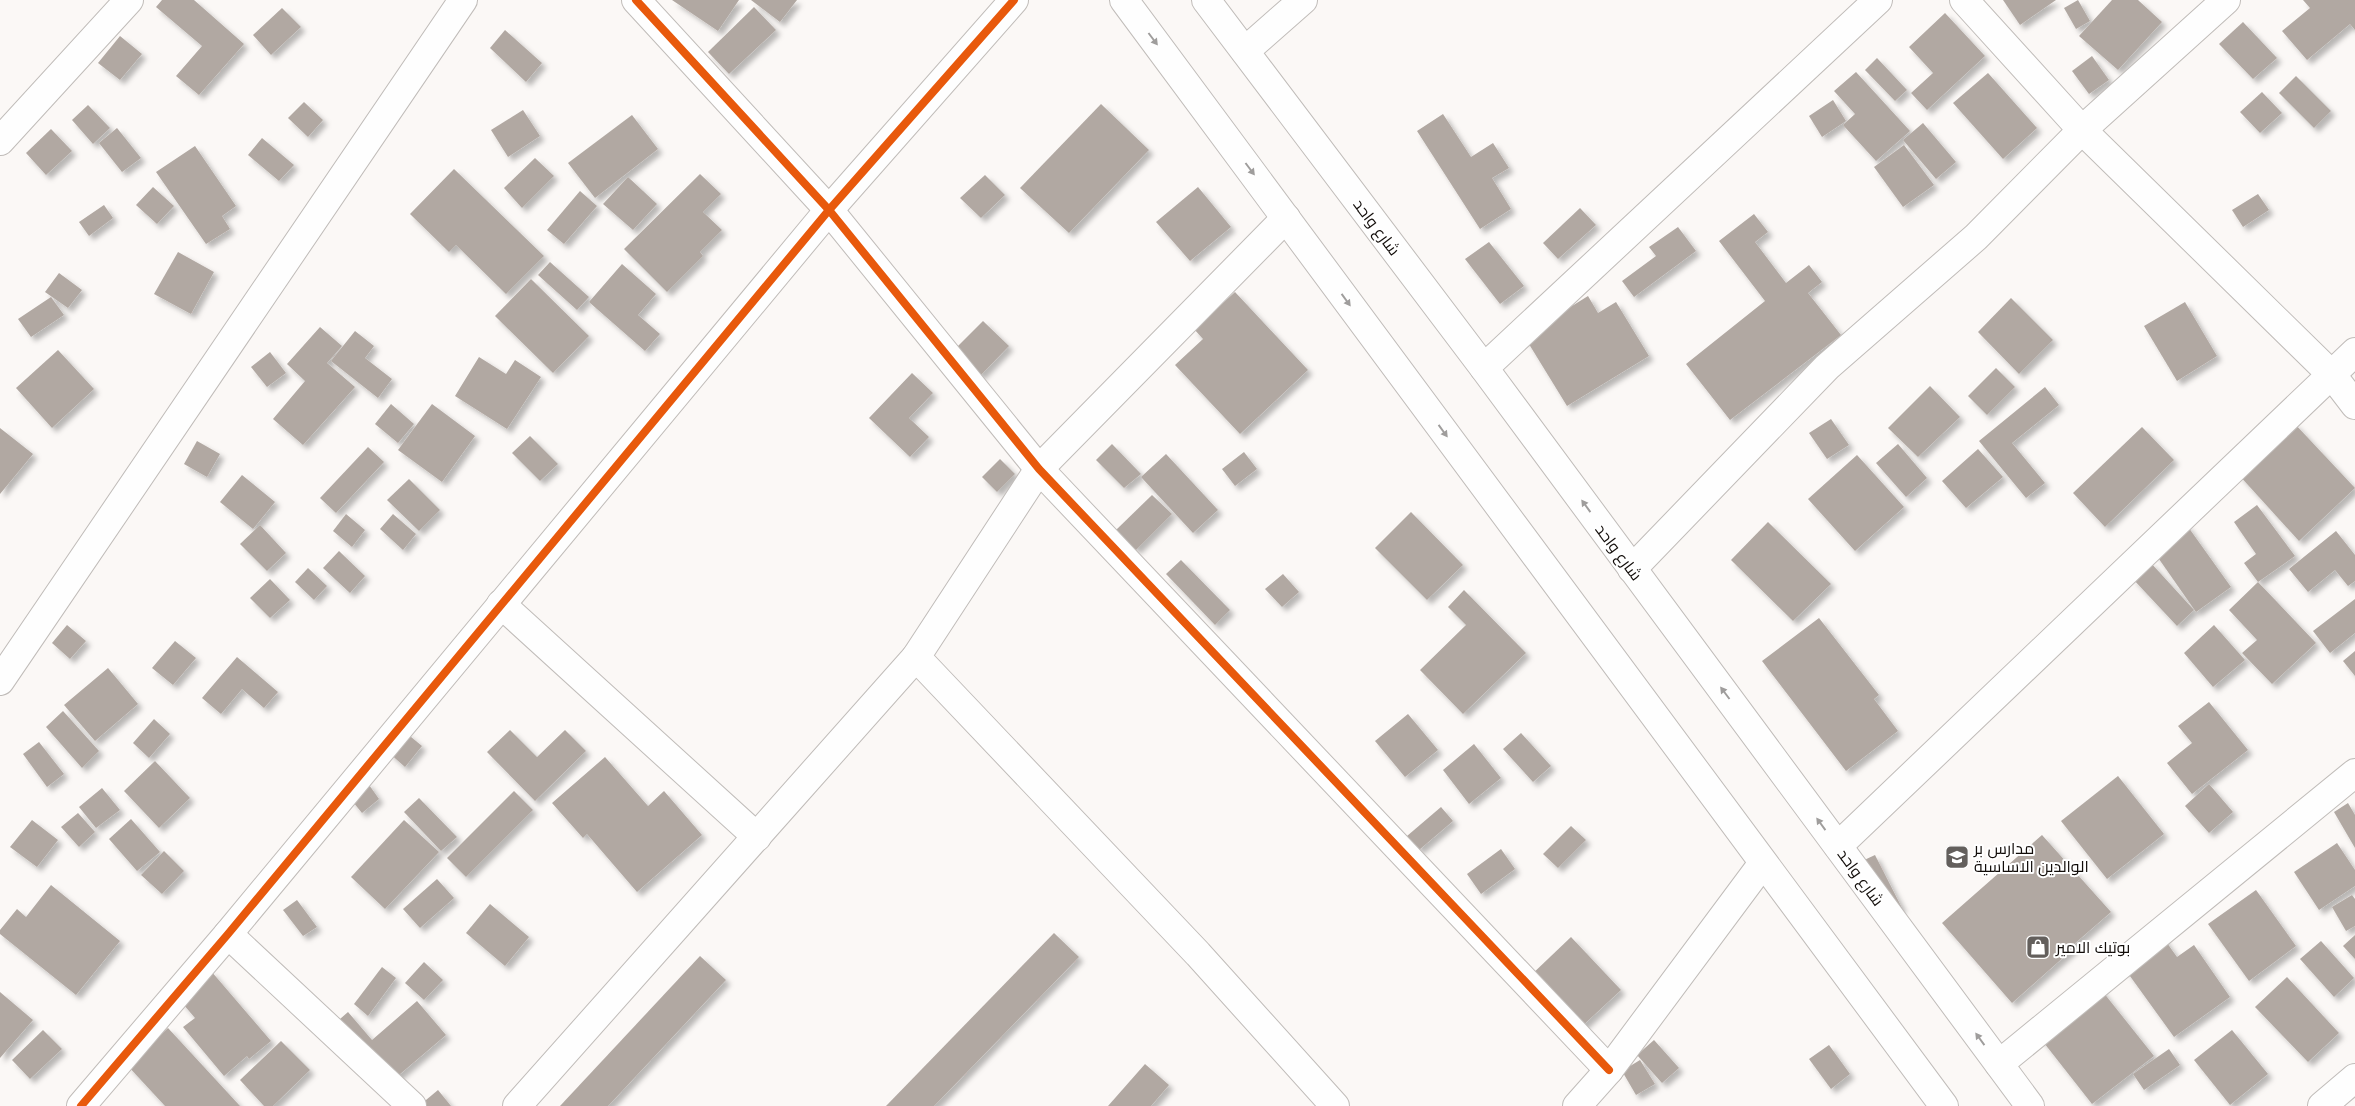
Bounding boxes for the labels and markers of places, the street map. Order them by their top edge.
place label: مدارس بر الوالدين الاساسية [1973,838,2089,877]
school or university icon: مدارس بر الوالدين الاساسية [1944,844,1970,870]
shop icon: بوتيك الامير [2025,934,2051,960]
place label: بوتيك الامير [2055,937,2130,957]

